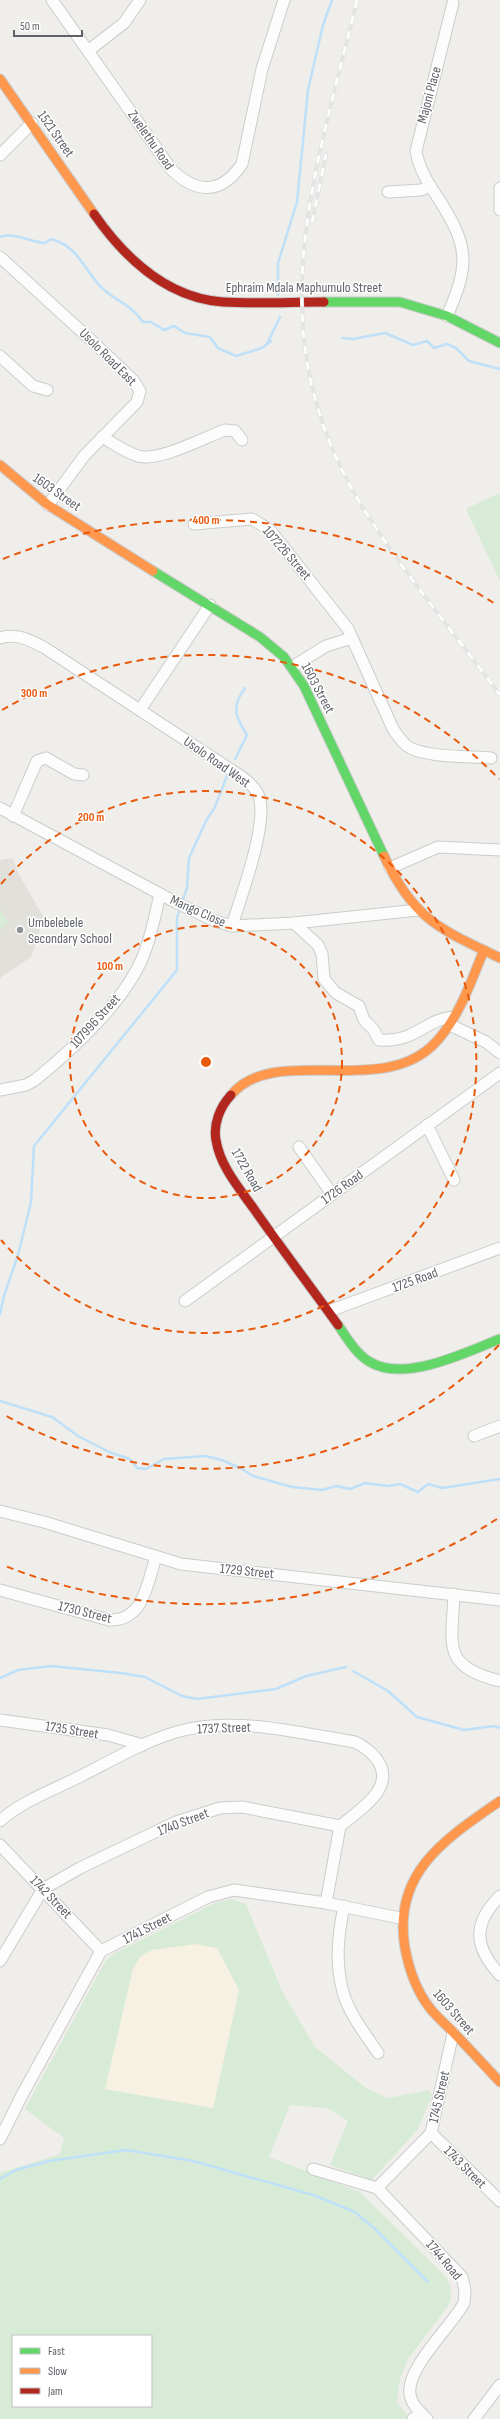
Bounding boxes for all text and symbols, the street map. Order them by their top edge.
scale bar [14,12,82,38]
text: 50 m [20,19,40,34]
street label: Majoni Place [413,65,445,125]
street label: 1521 Street [34,107,78,161]
street label: Zwelethu Road [124,107,178,173]
street label: Ephraim Mdala Maphumulo Street [226,279,382,296]
street label: Usolo Road East [76,325,140,389]
street label: 1603 Street [30,469,84,515]
text: 400 m [193,513,219,528]
street label: 107226 Street [259,522,315,584]
street label: 1603 Street [298,660,338,716]
text: 300 m [21,686,47,701]
street label: Usolo Road West [180,733,254,791]
text: 200 m [78,810,104,825]
street label: Mango Close [168,891,228,931]
place label: Umbelebele Secondary School [28,914,112,947]
marker: Umbelebele Secondary School [15,925,25,935]
text: 100 m [97,959,123,974]
street label: 107996 Street [66,990,124,1052]
centre of rings [199,1055,213,1069]
street label: 1722 Road [228,1145,266,1195]
street label: 1726 Road [318,1166,367,1208]
street label: 1725 Road [390,1264,440,1296]
street label: 1729 Street [219,1560,275,1582]
street label: 1730 Street [57,1597,113,1627]
street label: 1735 Street [44,1717,100,1743]
street label: 1737 Street [197,1719,251,1737]
street label: 1740 Street [155,1804,211,1840]
street label: 1742 Street [26,1872,76,1922]
street label: 1741 Street [120,1909,174,1947]
street label: 1603 Street [430,1986,478,2038]
street label: 1745 Street [425,2069,453,2125]
street label: 1743 Street [440,2142,490,2192]
street label: 1744 Road [422,2237,466,2284]
legend [12,2335,152,2407]
text: Fast [48,2344,65,2359]
text: Slow [48,2364,67,2379]
text: Jam [47,2384,63,2399]

